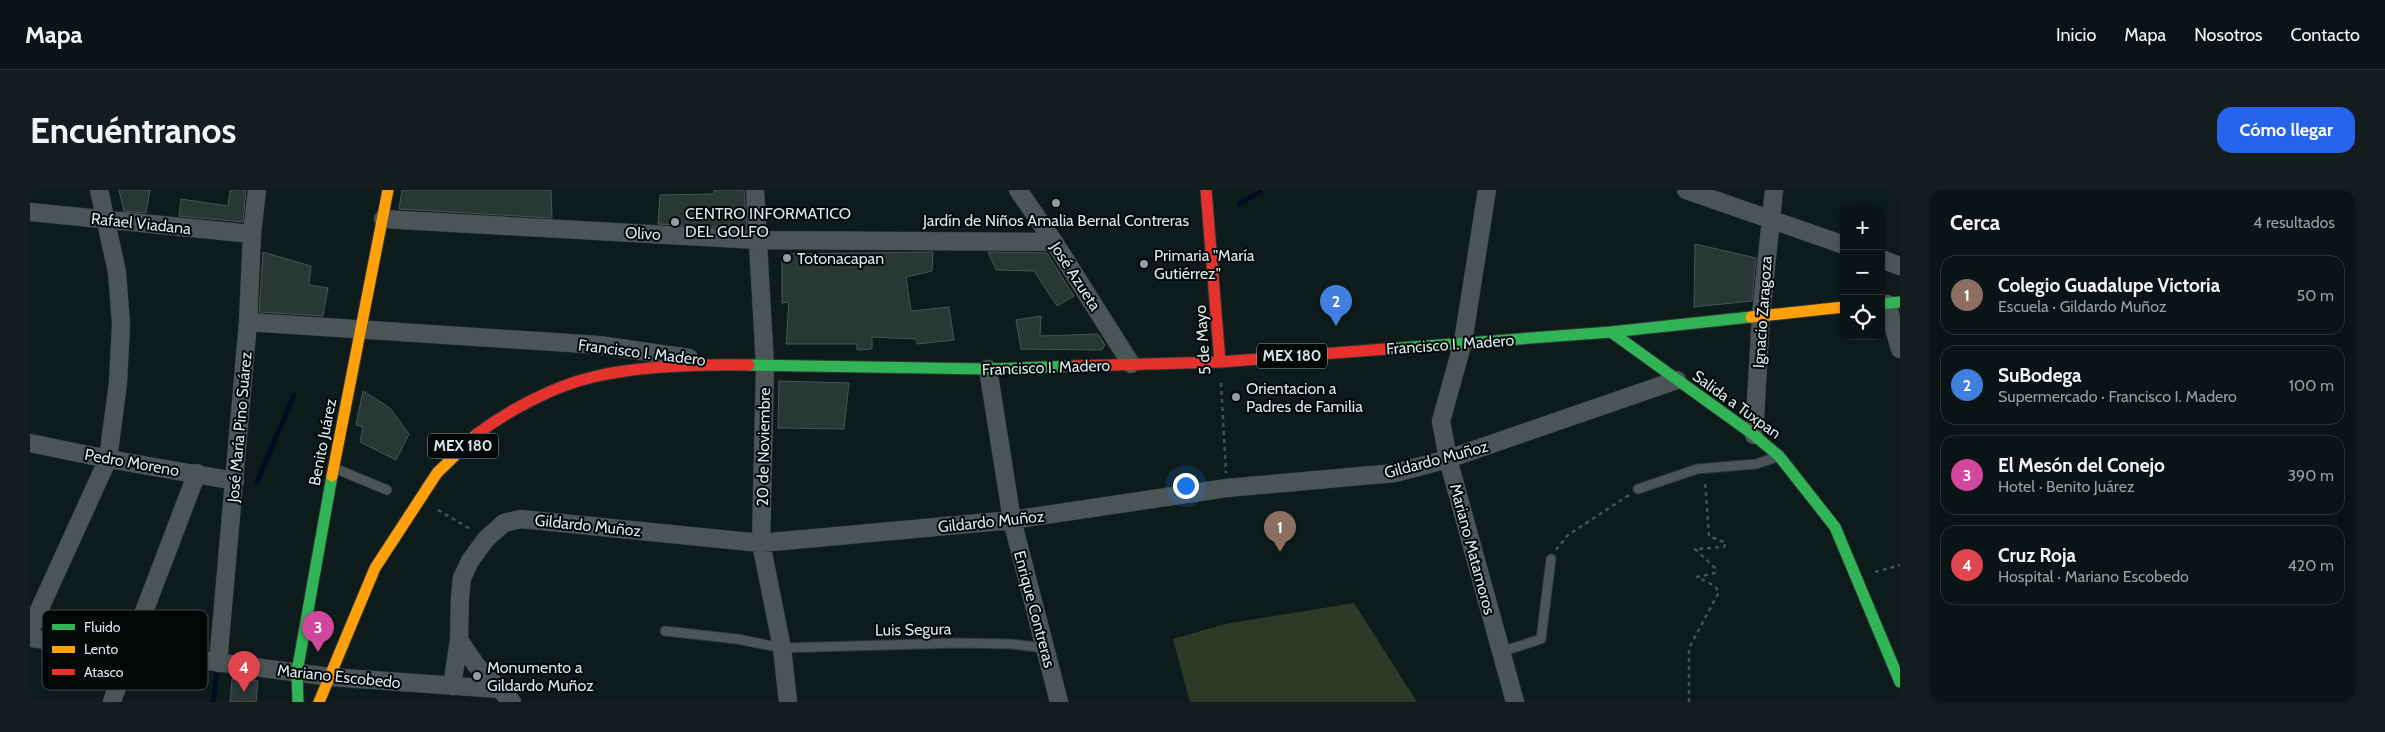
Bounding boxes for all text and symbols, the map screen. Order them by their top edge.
text: Mapa [25,20,82,49]
text: Inicio [2056,24,2096,46]
text: Mapa [2124,24,2166,46]
text: Nosotros [2194,24,2263,46]
text: Contacto [2291,24,2360,46]
button: Cómo llegar [2217,107,2355,153]
text: Encuéntranos [30,109,236,152]
marker: Jardín de Niños Amalia Bernal Contreras [1050,197,1062,209]
place label: CENTRO INFORMATICO DEL GOLFO [685,204,851,241]
map controls [1840,205,1885,340]
button: + [1840,205,1885,250]
street label: Rafael Viadana [90,209,192,238]
text: Cerca [1950,210,2000,235]
place label: Jardín de Niños Amalia Bernal Contreras [922,211,1189,230]
text: 4 resultados [2253,213,2335,232]
marker: CENTRO INFORMATICO DEL GOLFO [669,216,681,228]
street label: Olivo [625,223,662,244]
street label: José Azueta [1046,237,1105,314]
place label: Primaria "María Gutiérrez" [1154,246,1255,283]
place label: Totonacapan [797,249,884,268]
button: − [1840,250,1885,295]
marker: Totonacapan [781,252,793,264]
street label: Ignacio Zaragoza [1749,255,1776,369]
marker: Primaria "María Gutiérrez" [1138,258,1150,270]
text: Colegio Guadalupe Victoria [1998,274,2220,297]
pin: 2 [1320,285,1352,326]
text: 1 [1964,286,1970,305]
text: 50 m [2297,286,2334,305]
button: locate [1840,295,1885,340]
text: Escuela · Gildardo Muñoz [1998,297,2166,316]
street label: 5 de Mayo [1191,304,1214,375]
street label: Francisco I. Madero [1385,331,1515,358]
street label: Francisco I. Madero [577,335,707,370]
road number: MEX 180 [1257,344,1327,368]
street label: José María Pino Suárez [223,351,256,504]
street label: Francisco I. Madero [982,356,1111,379]
text: SuBodega [1998,364,2081,387]
street label: Salida a Tuxpan [1689,366,1785,443]
text: 2 [1963,376,1971,395]
text: 100 m [2289,376,2334,395]
place label: Orientacion a Padres de Familia [1246,379,1363,416]
street label: 20 de Noviembre [753,387,774,507]
text: Supermercado · Francisco I. Madero [1998,387,2237,406]
marker: Orientacion a Padres de Familia [1230,391,1242,403]
street label: Benito Juárez [305,396,340,487]
road number: MEX 180 [428,434,498,458]
street label: Gildardo Muñoz [1382,436,1491,482]
street label: Pedro Moreno [83,445,181,480]
text: El Mesón del Conejo [1998,454,2165,477]
text: 3 [1963,466,1971,485]
text: 390 m [2287,466,2334,485]
your location [1173,473,1199,499]
text: Hotel · Benito Juárez [1998,477,2134,496]
street label: Mariano Matamoros [1446,482,1499,617]
street label: Gildardo Muñoz [937,506,1046,537]
street label: Gildardo Muñoz [534,510,642,541]
pin: 1 [1264,511,1296,552]
text: Cruz Roja [1998,544,2076,567]
street label: Enrique Contreras [1010,549,1059,670]
text: 4 [1962,556,1972,575]
text: 420 m [2288,556,2334,575]
text: Hospital · Mariano Escobedo [1998,567,2189,586]
legend [42,610,208,690]
pin: 3 [302,611,334,652]
text: Fluido [84,618,121,636]
street label: Luis Segura [875,619,952,640]
text: Lento [84,640,118,658]
pin: 4 [228,651,260,692]
place label: Monumento a Gildardo Muñoz [487,658,594,695]
street label: Mariano Escobedo [276,661,402,692]
text: Atasco [84,663,124,681]
marker: Monumento a Gildardo Muñoz [471,670,483,682]

